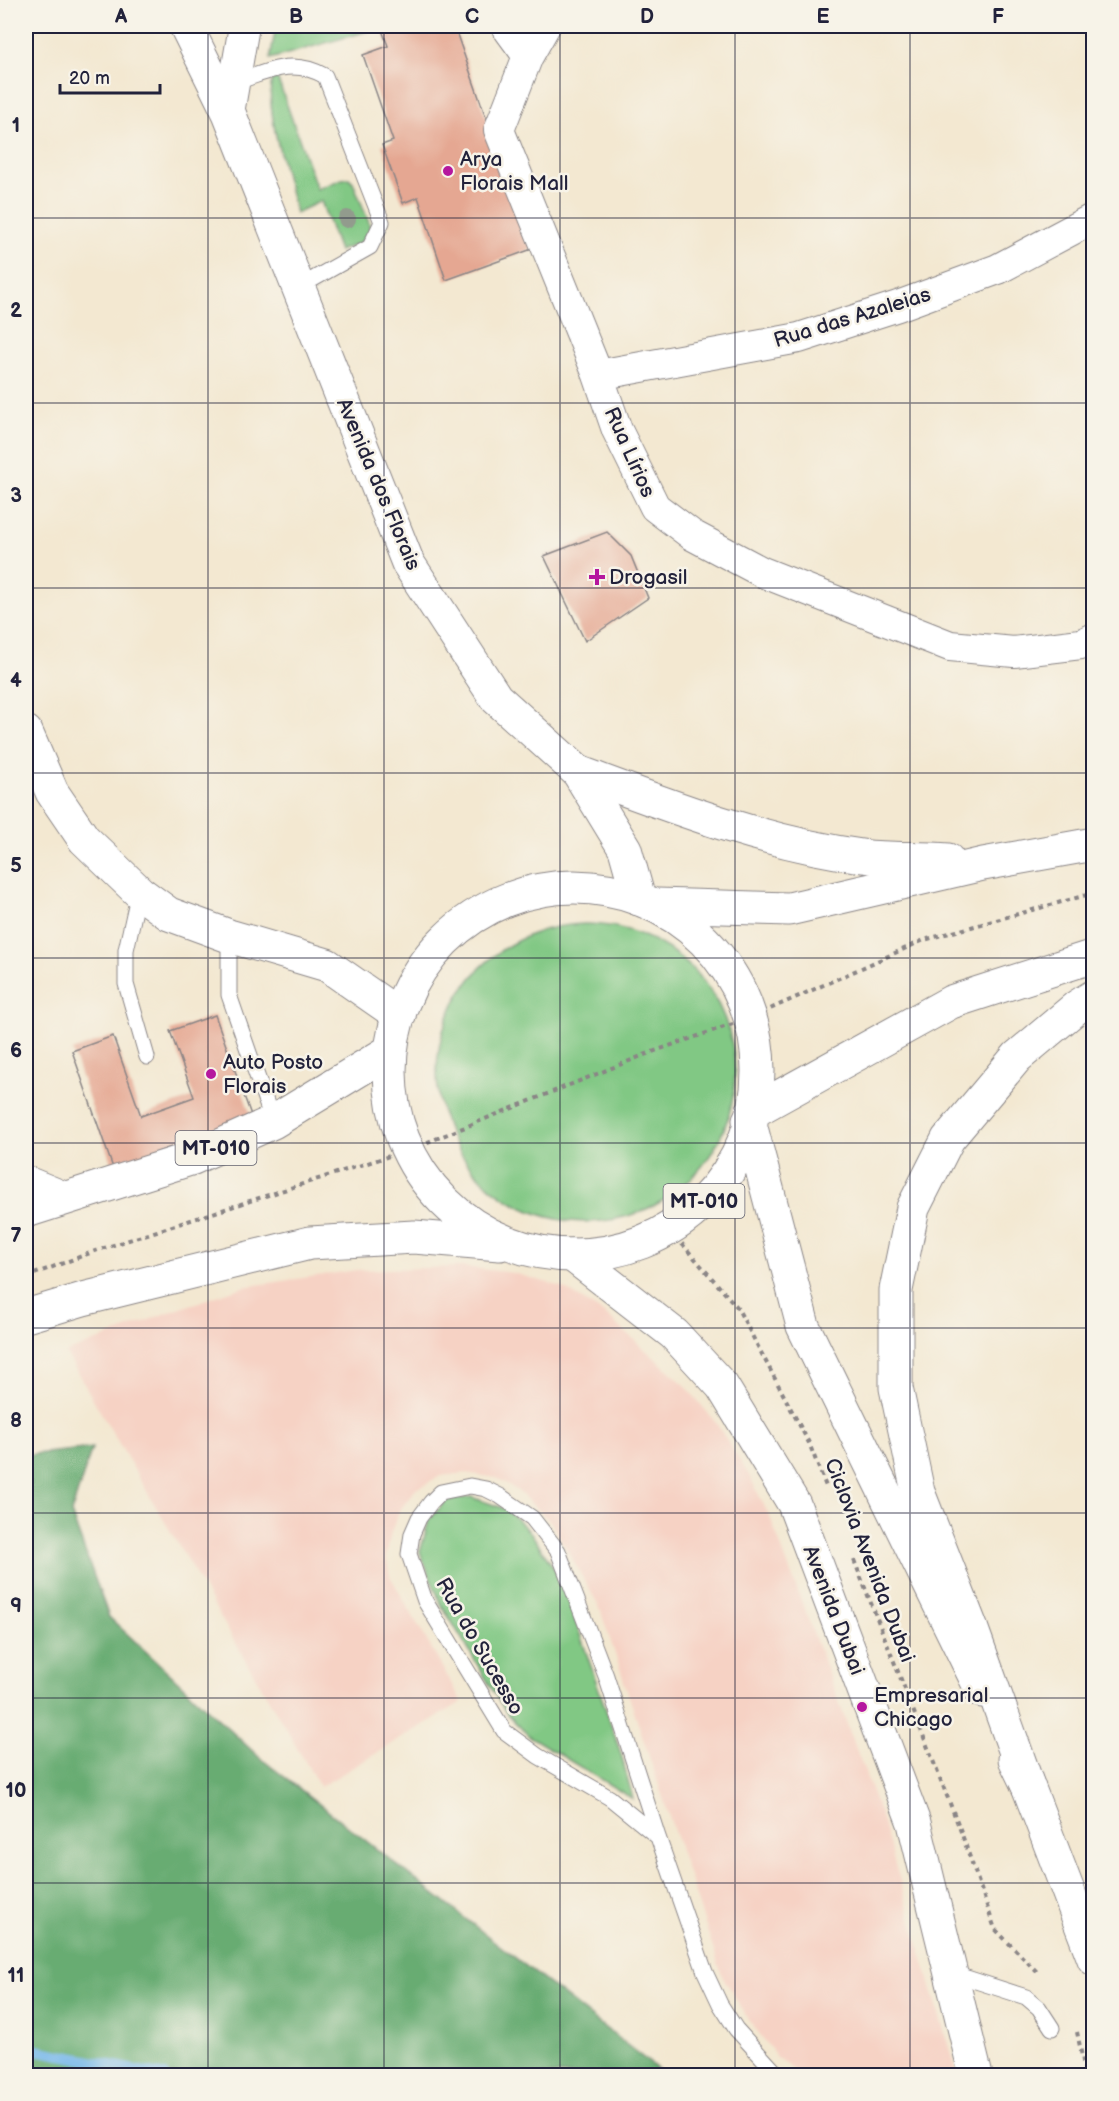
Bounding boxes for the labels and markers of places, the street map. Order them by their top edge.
place label: Arya Florais Mall [460,147,568,196]
marker: Arya Florais Mall [441,164,455,178]
place label: Drogasil [609,565,687,590]
marker: Drogasil [590,570,604,584]
place label: Auto Posto Florais [223,1050,323,1099]
marker: Auto Posto Florais [204,1067,218,1081]
place label: Empresarial Chicago [874,1683,988,1732]
marker: Empresarial Chicago [855,1700,869,1714]

